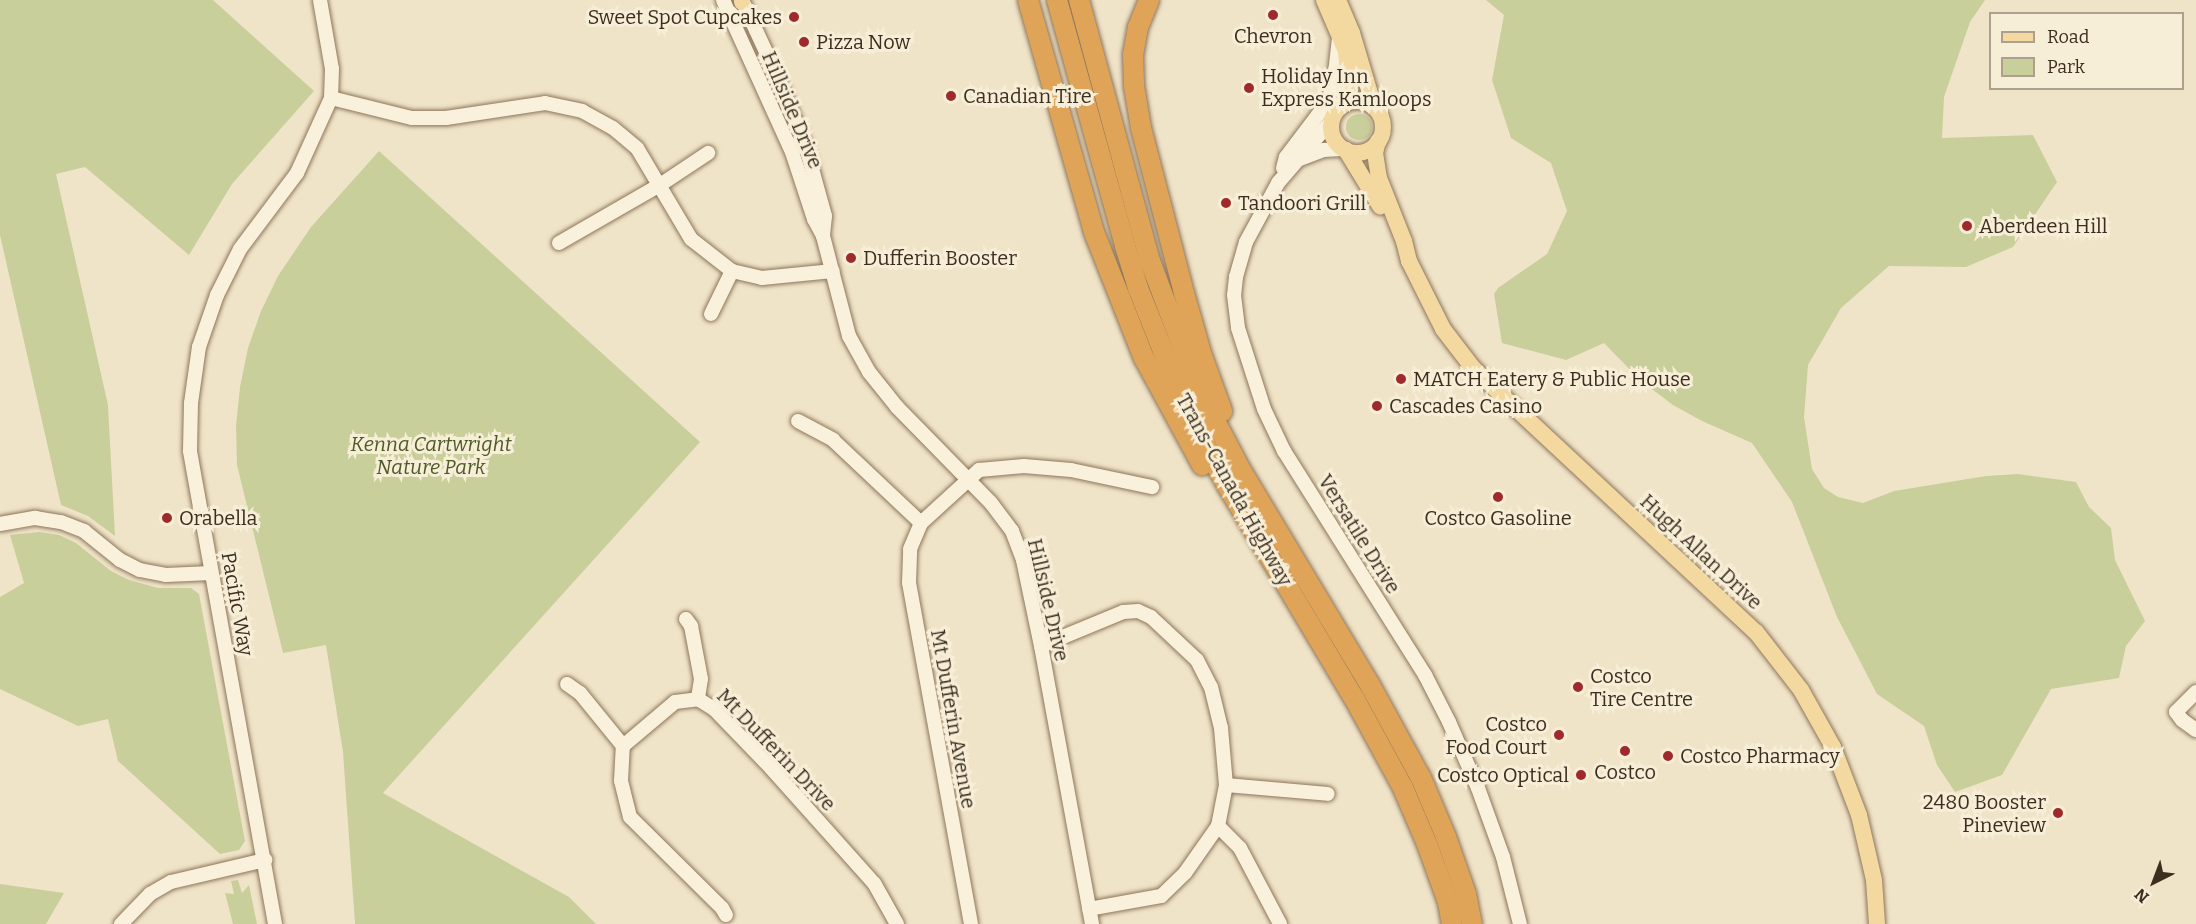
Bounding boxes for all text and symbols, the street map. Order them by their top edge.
place label: Sweet Spot Cupcakes [587,5,782,29]
marker: Chevron [1266,8,1280,22]
marker: Sweet Spot Cupcakes [787,10,801,24]
legend [1989,12,2184,90]
place label: Chevron [1234,24,1312,48]
text: Road [2047,26,2089,48]
place label: Pizza Now [816,30,910,54]
marker: Pizza Now [797,35,811,49]
street label: Hillside Drive [757,48,827,172]
text: Park [2047,56,2085,78]
place label: Holiday Inn Express Kamloops [1261,64,1432,111]
marker: Holiday Inn Express Kamloops [1242,81,1256,95]
place label: Canadian Tire [963,84,1092,108]
marker: Canadian Tire [944,89,958,103]
place label: Tandoori Grill [1238,191,1366,215]
marker: Tandoori Grill [1219,196,1233,210]
place label: Aberdeen Hill [1979,214,2108,238]
marker: Aberdeen Hill [1960,219,1974,233]
place label: Dufferin Booster [863,246,1017,270]
marker: Dufferin Booster [844,251,858,265]
place label: MATCH Eatery & Public House [1413,367,1691,391]
marker: MATCH Eatery & Public House [1394,372,1408,386]
street label: Trans-Canada Highway [1171,389,1297,591]
place label: Cascades Casino [1389,394,1542,418]
marker: Cascades Casino [1370,399,1384,413]
park label: Kenna Cartwright Nature Park [350,432,512,479]
street label: Versatile Drive [1313,470,1405,598]
street label: Hugh Allan Drive [1635,489,1767,615]
marker: Costco Gasoline [1491,490,1505,504]
place label: Orabella [179,506,257,530]
place label: Costco Gasoline [1424,506,1572,530]
marker: Orabella [160,511,174,525]
street label: Hillside Drive [1022,536,1074,664]
street label: Pacific Way [216,550,258,658]
street label: Mt Dufferin Avenue [925,628,981,810]
place label: Costco Tire Centre [1590,664,1693,711]
marker: Costco Tire Centre [1571,680,1585,694]
street label: Mt Dufferin Drive [712,684,840,816]
place label: Costco Food Court [1445,712,1547,759]
marker: Costco Food Court [1552,728,1566,742]
marker: Costco [1618,744,1632,758]
place label: Costco Pharmacy [1680,744,1840,768]
marker: Costco Pharmacy [1661,749,1675,763]
place label: Costco [1594,760,1656,784]
place label: Costco Optical [1437,763,1569,787]
marker: Costco Optical [1574,768,1588,782]
place label: 2480 Booster Pineview [1923,790,2046,837]
marker: 2480 Booster Pineview [2051,806,2065,820]
north arrow [2124,852,2184,912]
text: N [2131,885,2153,907]

